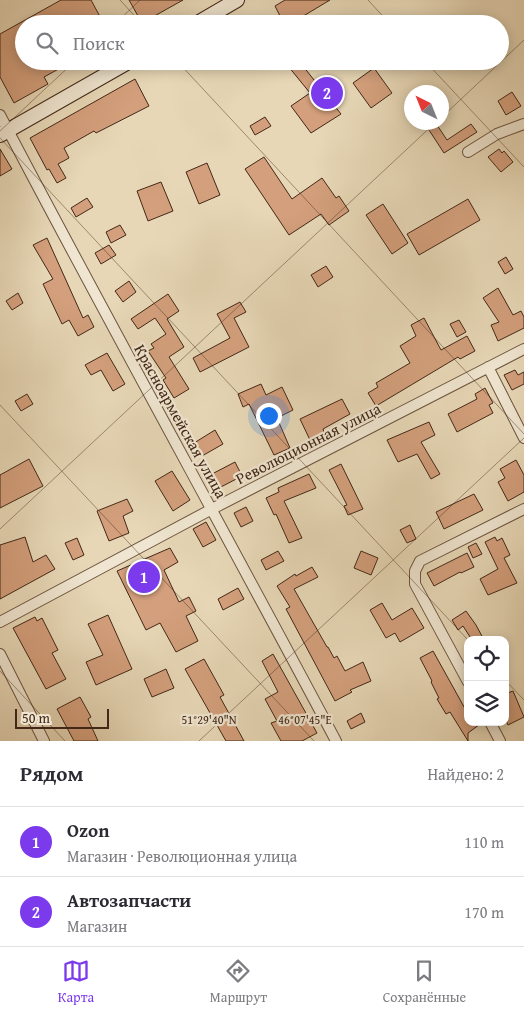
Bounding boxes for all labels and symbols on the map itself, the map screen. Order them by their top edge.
pin: 2 [311,74,343,112]
north arrow [404,85,449,130]
street label: Красноармейская улица [129,339,234,503]
street label: Революционная улица [231,396,385,490]
your location [256,403,282,429]
pin: 1 [128,558,160,596]
scale bar [15,706,109,729]
text: 51°29'40"N [181,711,237,728]
text: 46°07'45"E [278,711,332,728]

